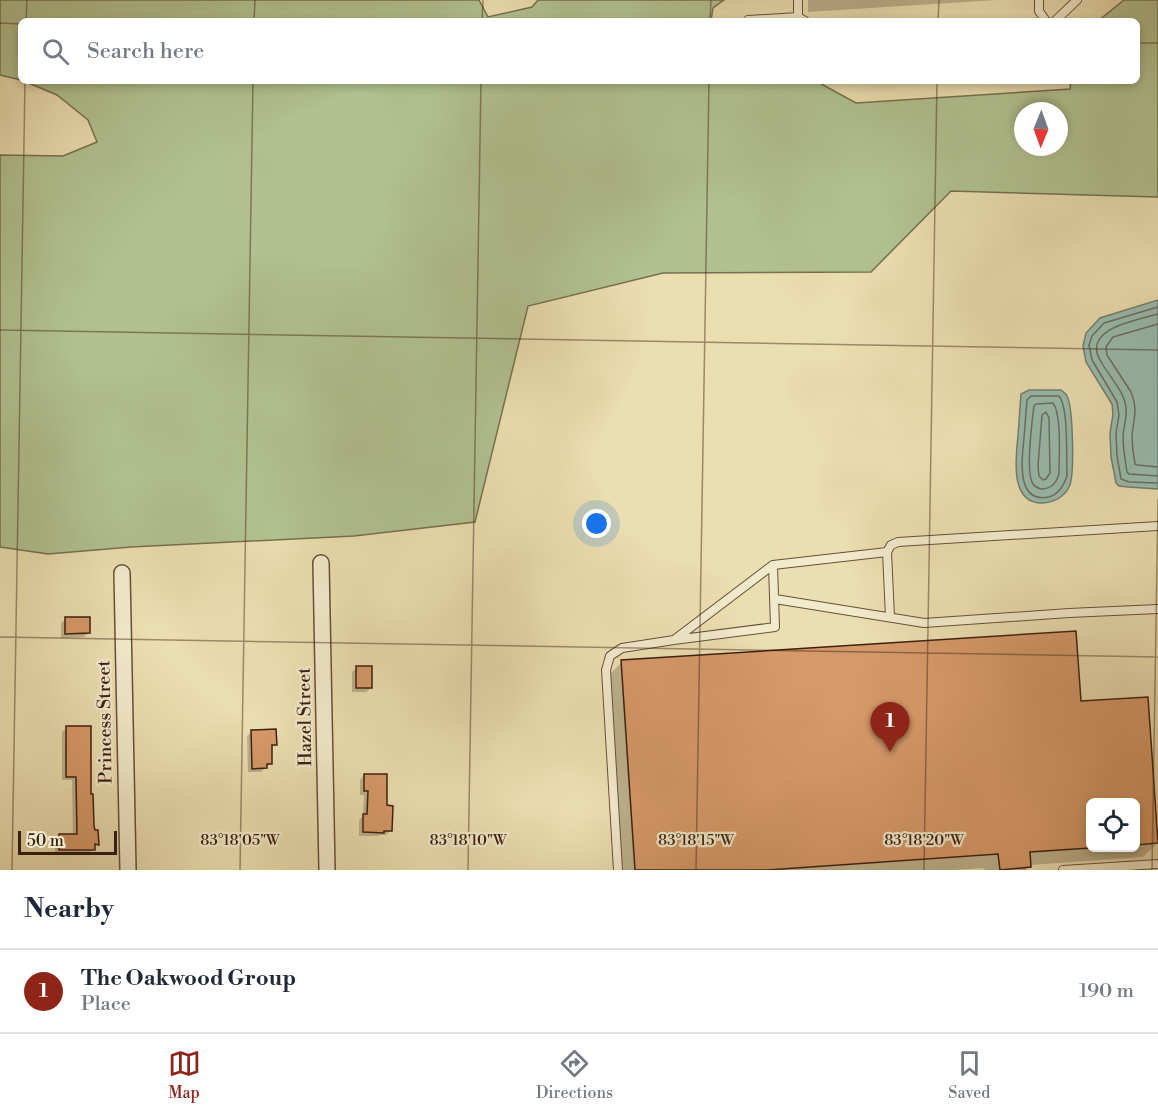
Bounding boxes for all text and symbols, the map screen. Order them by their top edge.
search box [18,18,1140,84]
icon: search [39,35,72,68]
text: Search here [87,38,204,65]
north arrow [1014,102,1068,156]
your location [582,509,611,538]
street label: Princess Street [92,659,118,784]
street label: Hazel Street [293,667,317,767]
pin: 1 [870,702,910,752]
map controls [1086,798,1140,852]
button: locate [1086,798,1140,852]
scale bar [18,828,117,856]
text: 50 m [27,831,64,851]
text: 83°18'05"W [200,831,280,850]
text: 83°18'10"W [429,831,507,850]
text: 83°18'15"W [658,831,734,850]
text: 83°18'20"W [884,831,964,850]
text: Nearby [24,893,114,925]
text: The Oakwood Group [81,965,296,992]
text: 1 [39,979,48,1004]
text: 190 m [1079,979,1134,1004]
text: Place [81,992,131,1017]
tab: Map [168,1047,201,1103]
tab: Directions [536,1047,613,1103]
tab: Saved [948,1047,990,1103]

